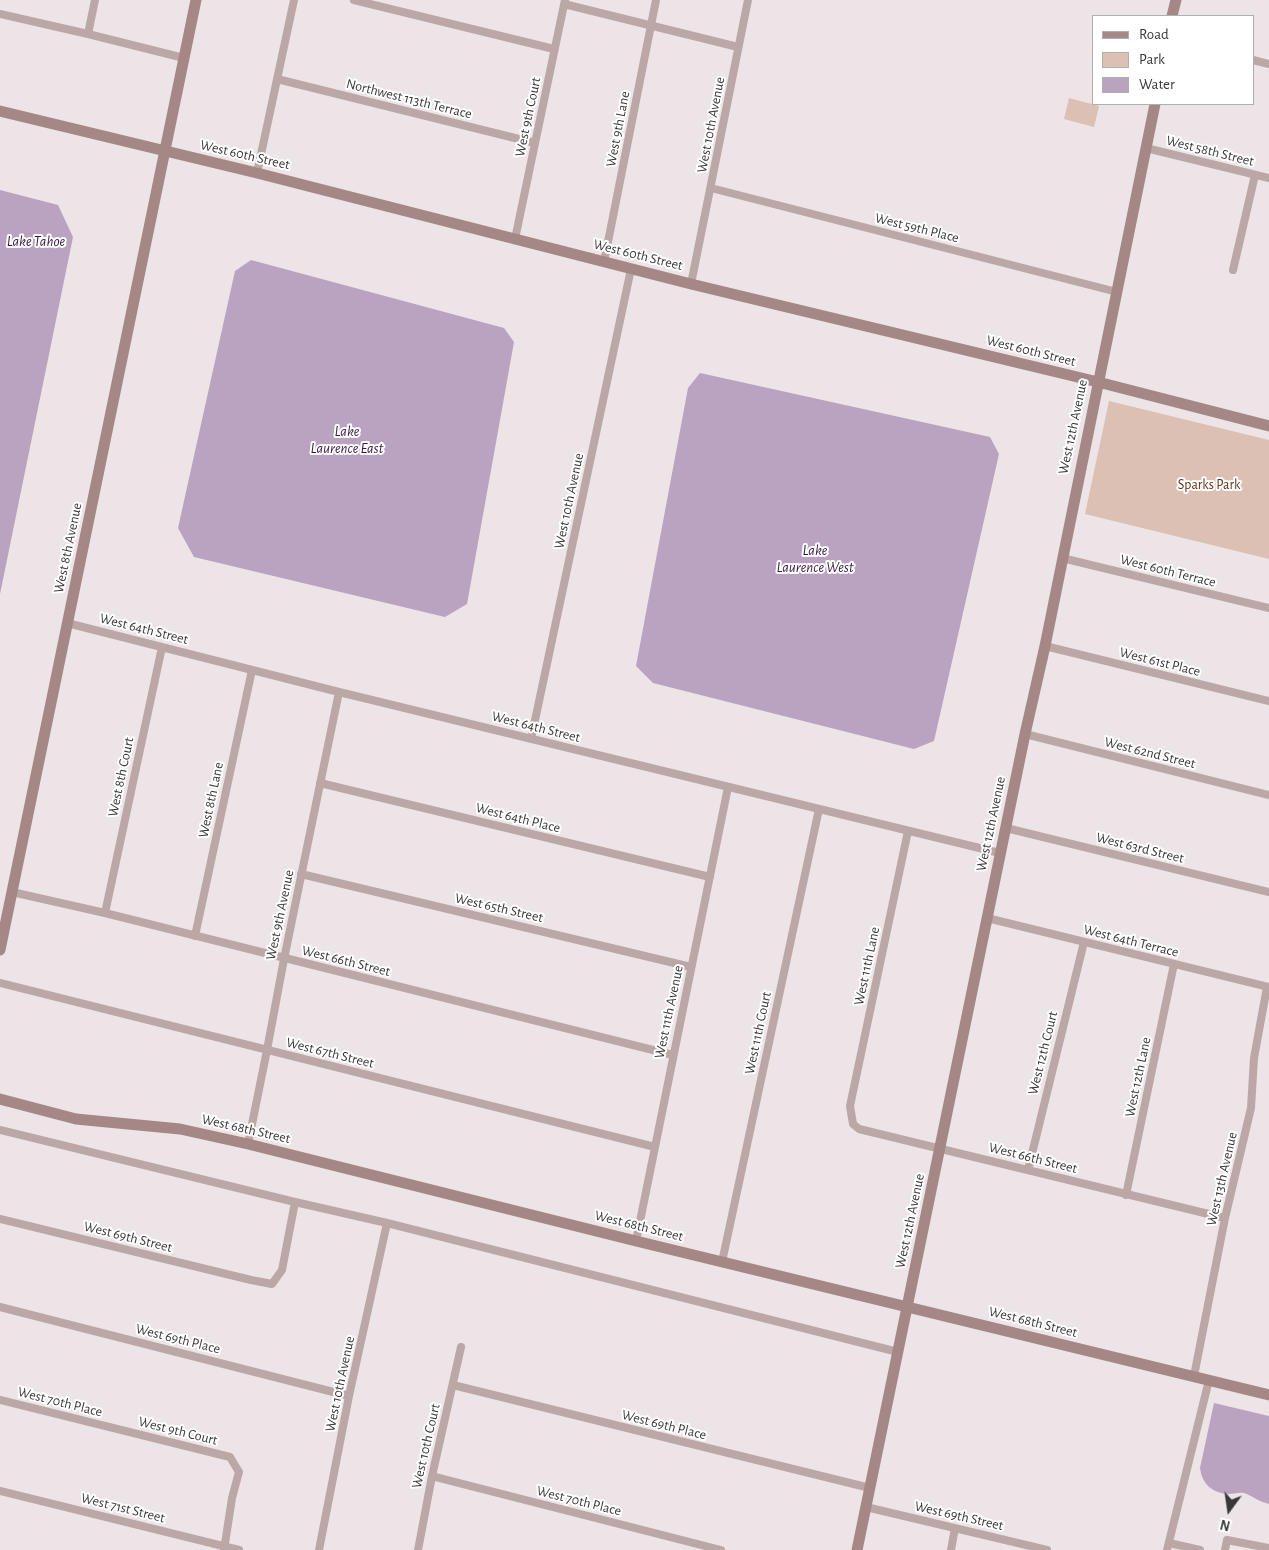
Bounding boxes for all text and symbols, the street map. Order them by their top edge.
legend [1092,15,1254,105]
text: Road [1139,27,1169,42]
text: Park [1139,52,1165,67]
street label: Northwest 113th Terrace [345,75,473,123]
street label: West 9th Court [511,76,545,158]
street label: West 10th Avenue [693,76,729,174]
text: Water [1139,77,1175,92]
street label: West 9th Lane [602,90,634,168]
street label: West 58th Street [1164,132,1256,170]
street label: West 60th Street [199,137,291,173]
street label: West 59th Place [873,209,961,247]
water label: Lake Tahoe [7,232,65,250]
street label: West 60th Street [592,236,684,274]
street label: West 60th Street [985,332,1077,370]
street label: West 12th Avenue [1055,378,1091,476]
water label: Lake Laurence East [311,422,383,457]
street label: West 10th Avenue [551,452,587,550]
park label: Sparks Park [1178,477,1240,493]
street label: West 8th Avenue [50,501,86,595]
water label: Lake Laurence West [776,541,854,576]
street label: West 60th Terrace [1118,551,1218,591]
street label: West 64th Street [98,610,190,648]
street label: West 61st Place [1118,644,1202,680]
street label: West 64th Street [490,708,582,746]
street label: West 62nd Street [1103,734,1197,772]
street label: West 8th Court [104,736,138,818]
street label: West 8th Lane [195,761,227,839]
street label: West 12th Avenue [973,775,1009,873]
street label: West 64th Place [474,799,562,837]
street label: West 63rd Street [1094,829,1186,867]
street label: West 9th Avenue [262,868,298,962]
street label: West 65th Street [453,890,545,926]
street label: West 64th Terrace [1082,921,1180,961]
street label: West 11th Lane [850,925,884,1007]
street label: West 66th Street [300,942,392,980]
street label: West 11th Avenue [651,964,687,1060]
street label: West 11th Court [741,990,775,1076]
street label: West 12th Court [1025,1010,1061,1096]
street label: West 67th Street [284,1034,376,1072]
street label: West 12th Lane [1121,1035,1155,1119]
street label: West 68th Street [200,1111,292,1147]
street label: West 13th Avenue [1203,1130,1241,1228]
street label: West 66th Street [987,1139,1079,1177]
street label: West 12th Avenue [892,1172,928,1270]
street label: West 68th Street [593,1207,685,1245]
street label: West 69th Street [82,1218,174,1256]
street label: West 68th Street [987,1303,1079,1341]
street label: West 69th Place [134,1320,222,1358]
street label: West 10th Avenue [322,1335,358,1433]
street label: West 70th Place [16,1383,104,1421]
street label: West 10th Court [408,1402,444,1490]
street label: West 69th Place [620,1406,708,1444]
street label: West 9th Court [137,1413,219,1449]
street label: West 70th Place [535,1482,623,1520]
north arrow [1204,1485,1254,1535]
street label: West 71st Street [79,1489,167,1527]
street label: West 69th Street [913,1498,1005,1534]
text: N [1219,1517,1232,1533]

